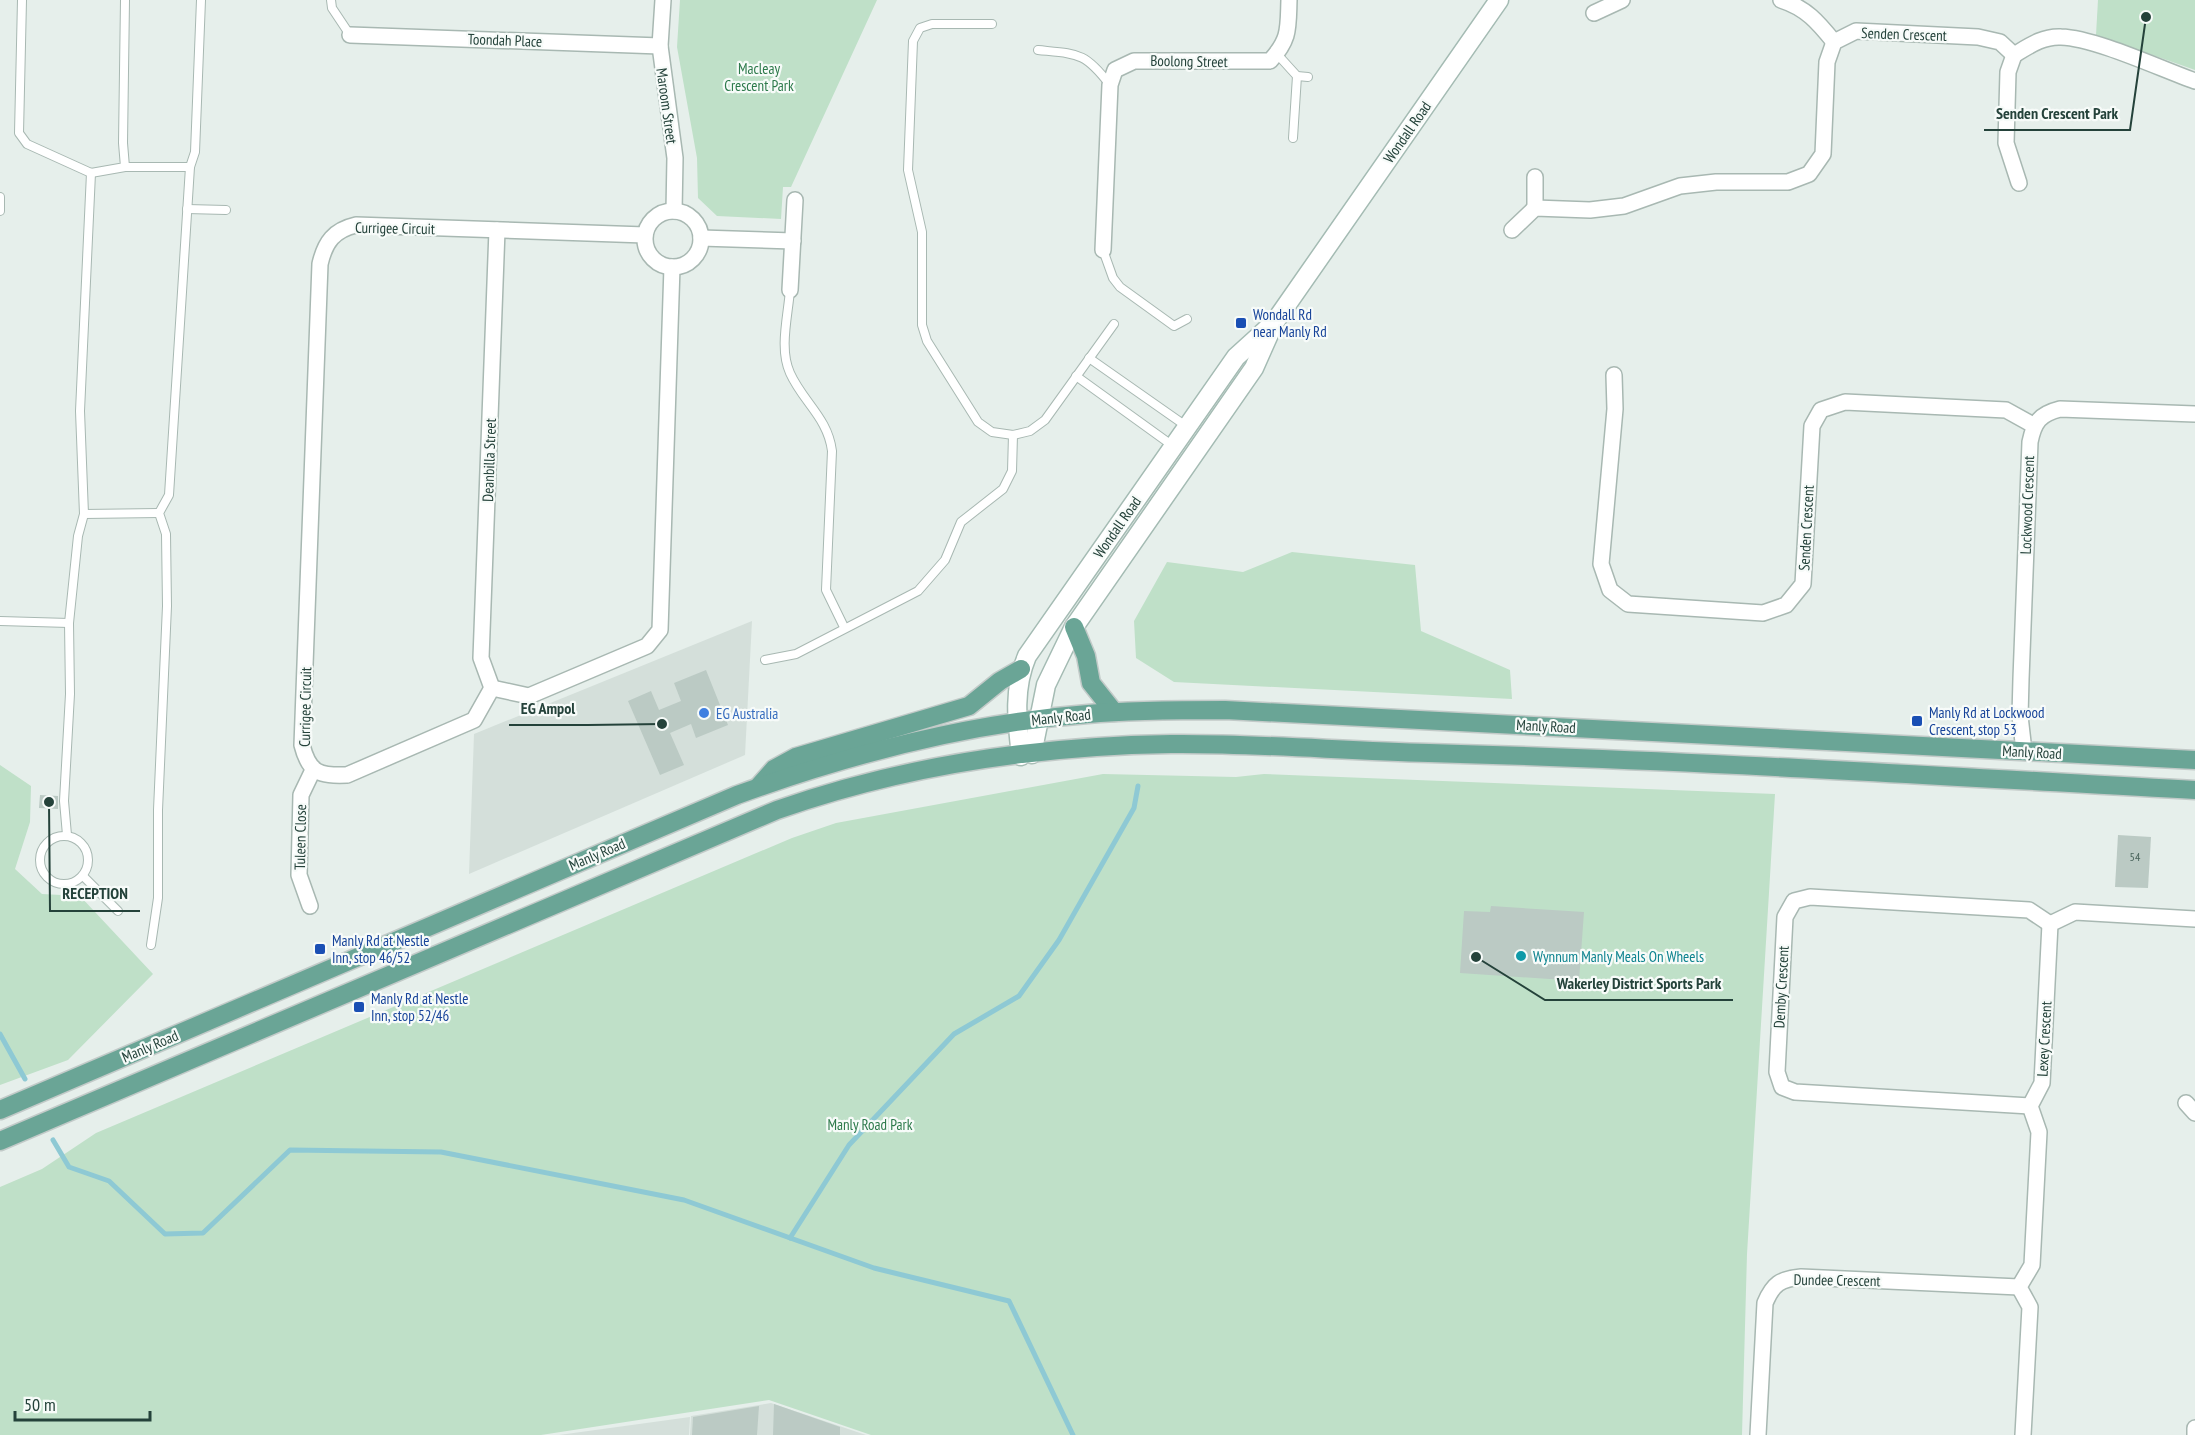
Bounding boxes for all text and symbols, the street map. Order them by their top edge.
street label: Senden Crescent [1861,23,1947,45]
street label: Toondah Place [467,29,543,51]
street label: Boolong Street [1150,51,1228,71]
park label: Macleay Crescent Park [724,59,794,95]
street label: Maroom Street [652,67,682,145]
callout: Senden Crescent Park [1984,96,2130,130]
street label: Wondall Road [1379,98,1435,166]
text: Senden Crescent Park [1996,103,2118,123]
street label: Currigee Circuit [355,218,435,238]
place label: Wondall Rd near Manly Rd [1253,305,1327,341]
marker: Wondall Rd near Manly Rd [1234,316,1248,330]
street label: Deanbilla Street [478,418,500,502]
street label: Lockwood Crescent [2016,455,2038,555]
street label: Senden Crescent [1794,485,1818,571]
street label: Wondall Road [1089,493,1145,561]
street label: Currigee Circuit [295,667,315,747]
callout: EG Ampol [509,691,588,725]
text: EG Ampol [521,698,575,718]
place label: Manly Rd at Lockwood Crescent, stop 53 [1929,703,2045,739]
place label: EG Australia [716,704,778,723]
street label: Manly Road [1030,704,1092,730]
marker: EG Australia [697,706,711,720]
marker: Manly Rd at Lockwood Crescent, stop 53 [1910,714,1924,728]
street label: Manly Road [1516,715,1576,737]
street label: Manly Road [2002,741,2062,763]
street label: Tuleen Close [290,804,310,870]
street label: Manly Road [566,834,628,874]
house number: 54 [2130,849,2141,864]
callout: RECEPTION [50,877,140,911]
text: RECEPTION [62,883,128,903]
place label: Manly Rd at Nestle Inn, stop 46/52 [332,931,429,967]
marker: Manly Rd at Nestle Inn, stop 46/52 [313,942,327,956]
street label: Demby Crescent [1769,945,1793,1029]
place label: Wynnum Manly Meals On Wheels [1533,947,1704,966]
marker: Wynnum Manly Meals On Wheels [1514,949,1528,963]
callout: Wakerley District Sports Park [1545,966,1733,1000]
text: Wakerley District Sports Park [1556,973,1722,993]
place label: Manly Rd at Nestle Inn, stop 52/46 [371,989,468,1025]
marker: Manly Rd at Nestle Inn, stop 52/46 [352,1000,366,1014]
street label: Lexey Crescent [2033,1001,2055,1077]
street label: Manly Road [119,1026,181,1066]
park label: Manly Road Park [827,1115,913,1134]
street label: Dundee Crescent [1793,1270,1881,1290]
scale bar [15,1384,150,1422]
text: 50 m [24,1393,56,1416]

